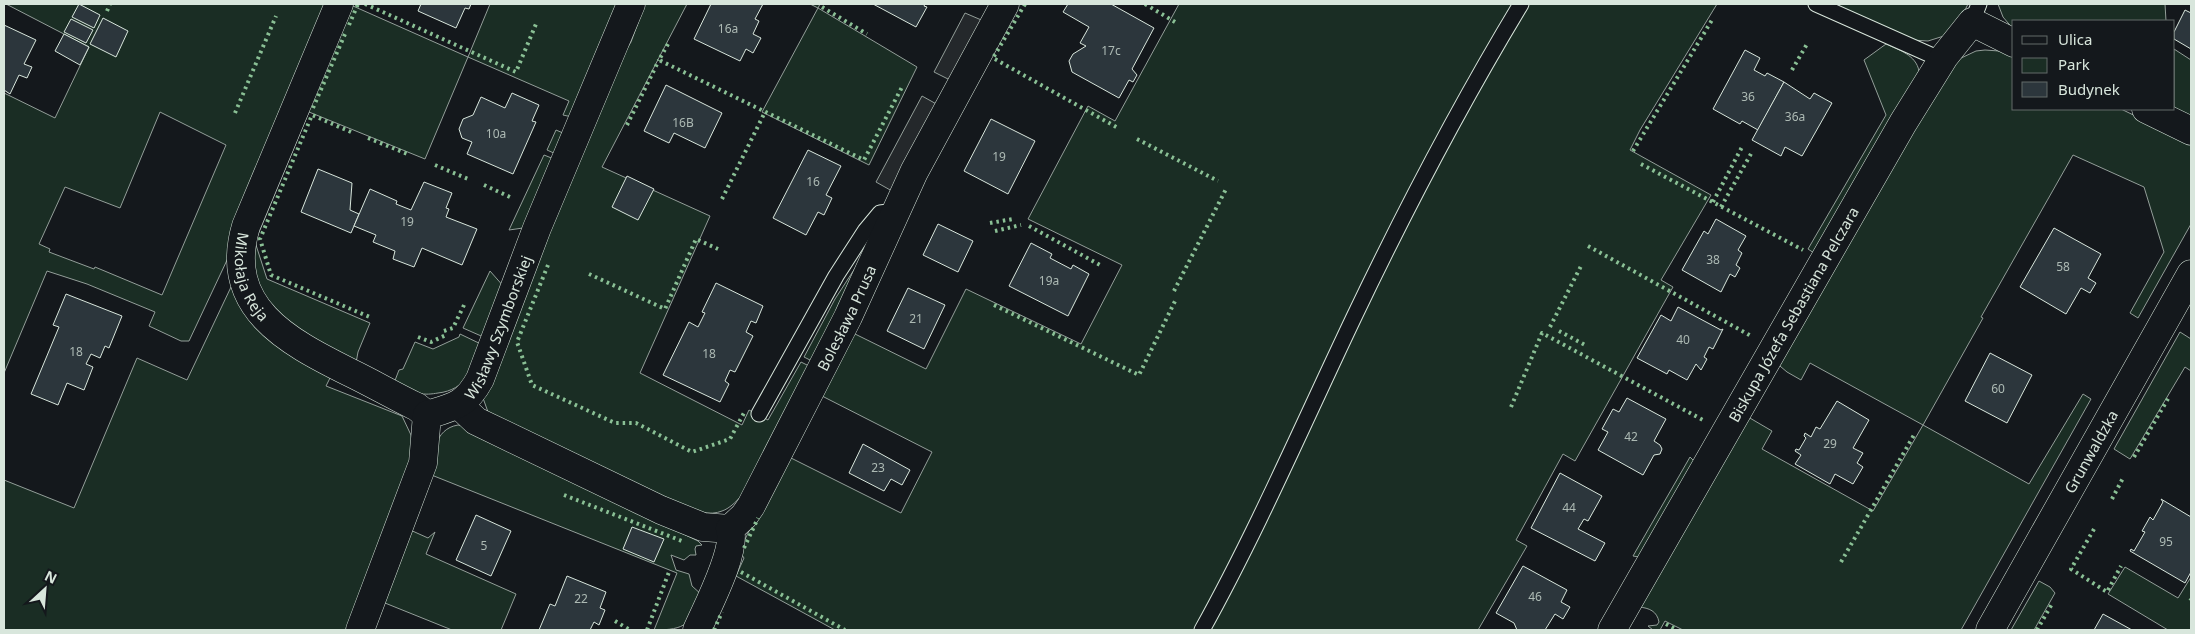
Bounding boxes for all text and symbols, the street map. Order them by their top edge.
house number: 16a [718,20,738,37]
legend [2012,20,2175,110]
text: Ulica [2058,29,2092,49]
house number: 17c [1101,42,1121,59]
text: Park [2058,54,2090,74]
text: Budynek [2058,79,2120,99]
house number: 36 [1741,88,1755,105]
house number: 36a [1785,108,1805,125]
house number: 16B [672,114,694,131]
house number: 10a [486,125,506,142]
house number: 19 [992,148,1006,165]
house number: 16 [806,173,820,190]
street label: Biskupa Józefa Sebastiana Pelczara [1724,203,1863,426]
house number: 19 [400,213,414,230]
street label: Mikołaja Reja [231,231,274,325]
house number: 38 [1706,251,1720,268]
street label: Wisławy Szymborskiej [460,252,536,404]
house number: 58 [2056,258,2070,275]
street label: Bolesława Prusa [812,262,880,374]
house number: 19a [1039,272,1059,289]
house number: 21 [909,310,923,327]
house number: 40 [1676,331,1690,348]
house number: 18 [69,343,83,360]
house number: 18 [702,345,716,362]
house number: 60 [1991,380,2005,397]
street label: Grunwaldzka [2059,406,2122,497]
house number: 42 [1624,428,1638,445]
house number: 29 [1823,435,1837,452]
house number: 23 [871,459,885,476]
house number: 44 [1562,499,1576,516]
house number: 95 [2159,533,2173,550]
house number: 5 [481,537,488,554]
north arrow [20,564,70,614]
text: N [42,566,60,588]
house number: 46 [1528,588,1542,605]
house number: 22 [574,590,588,607]

